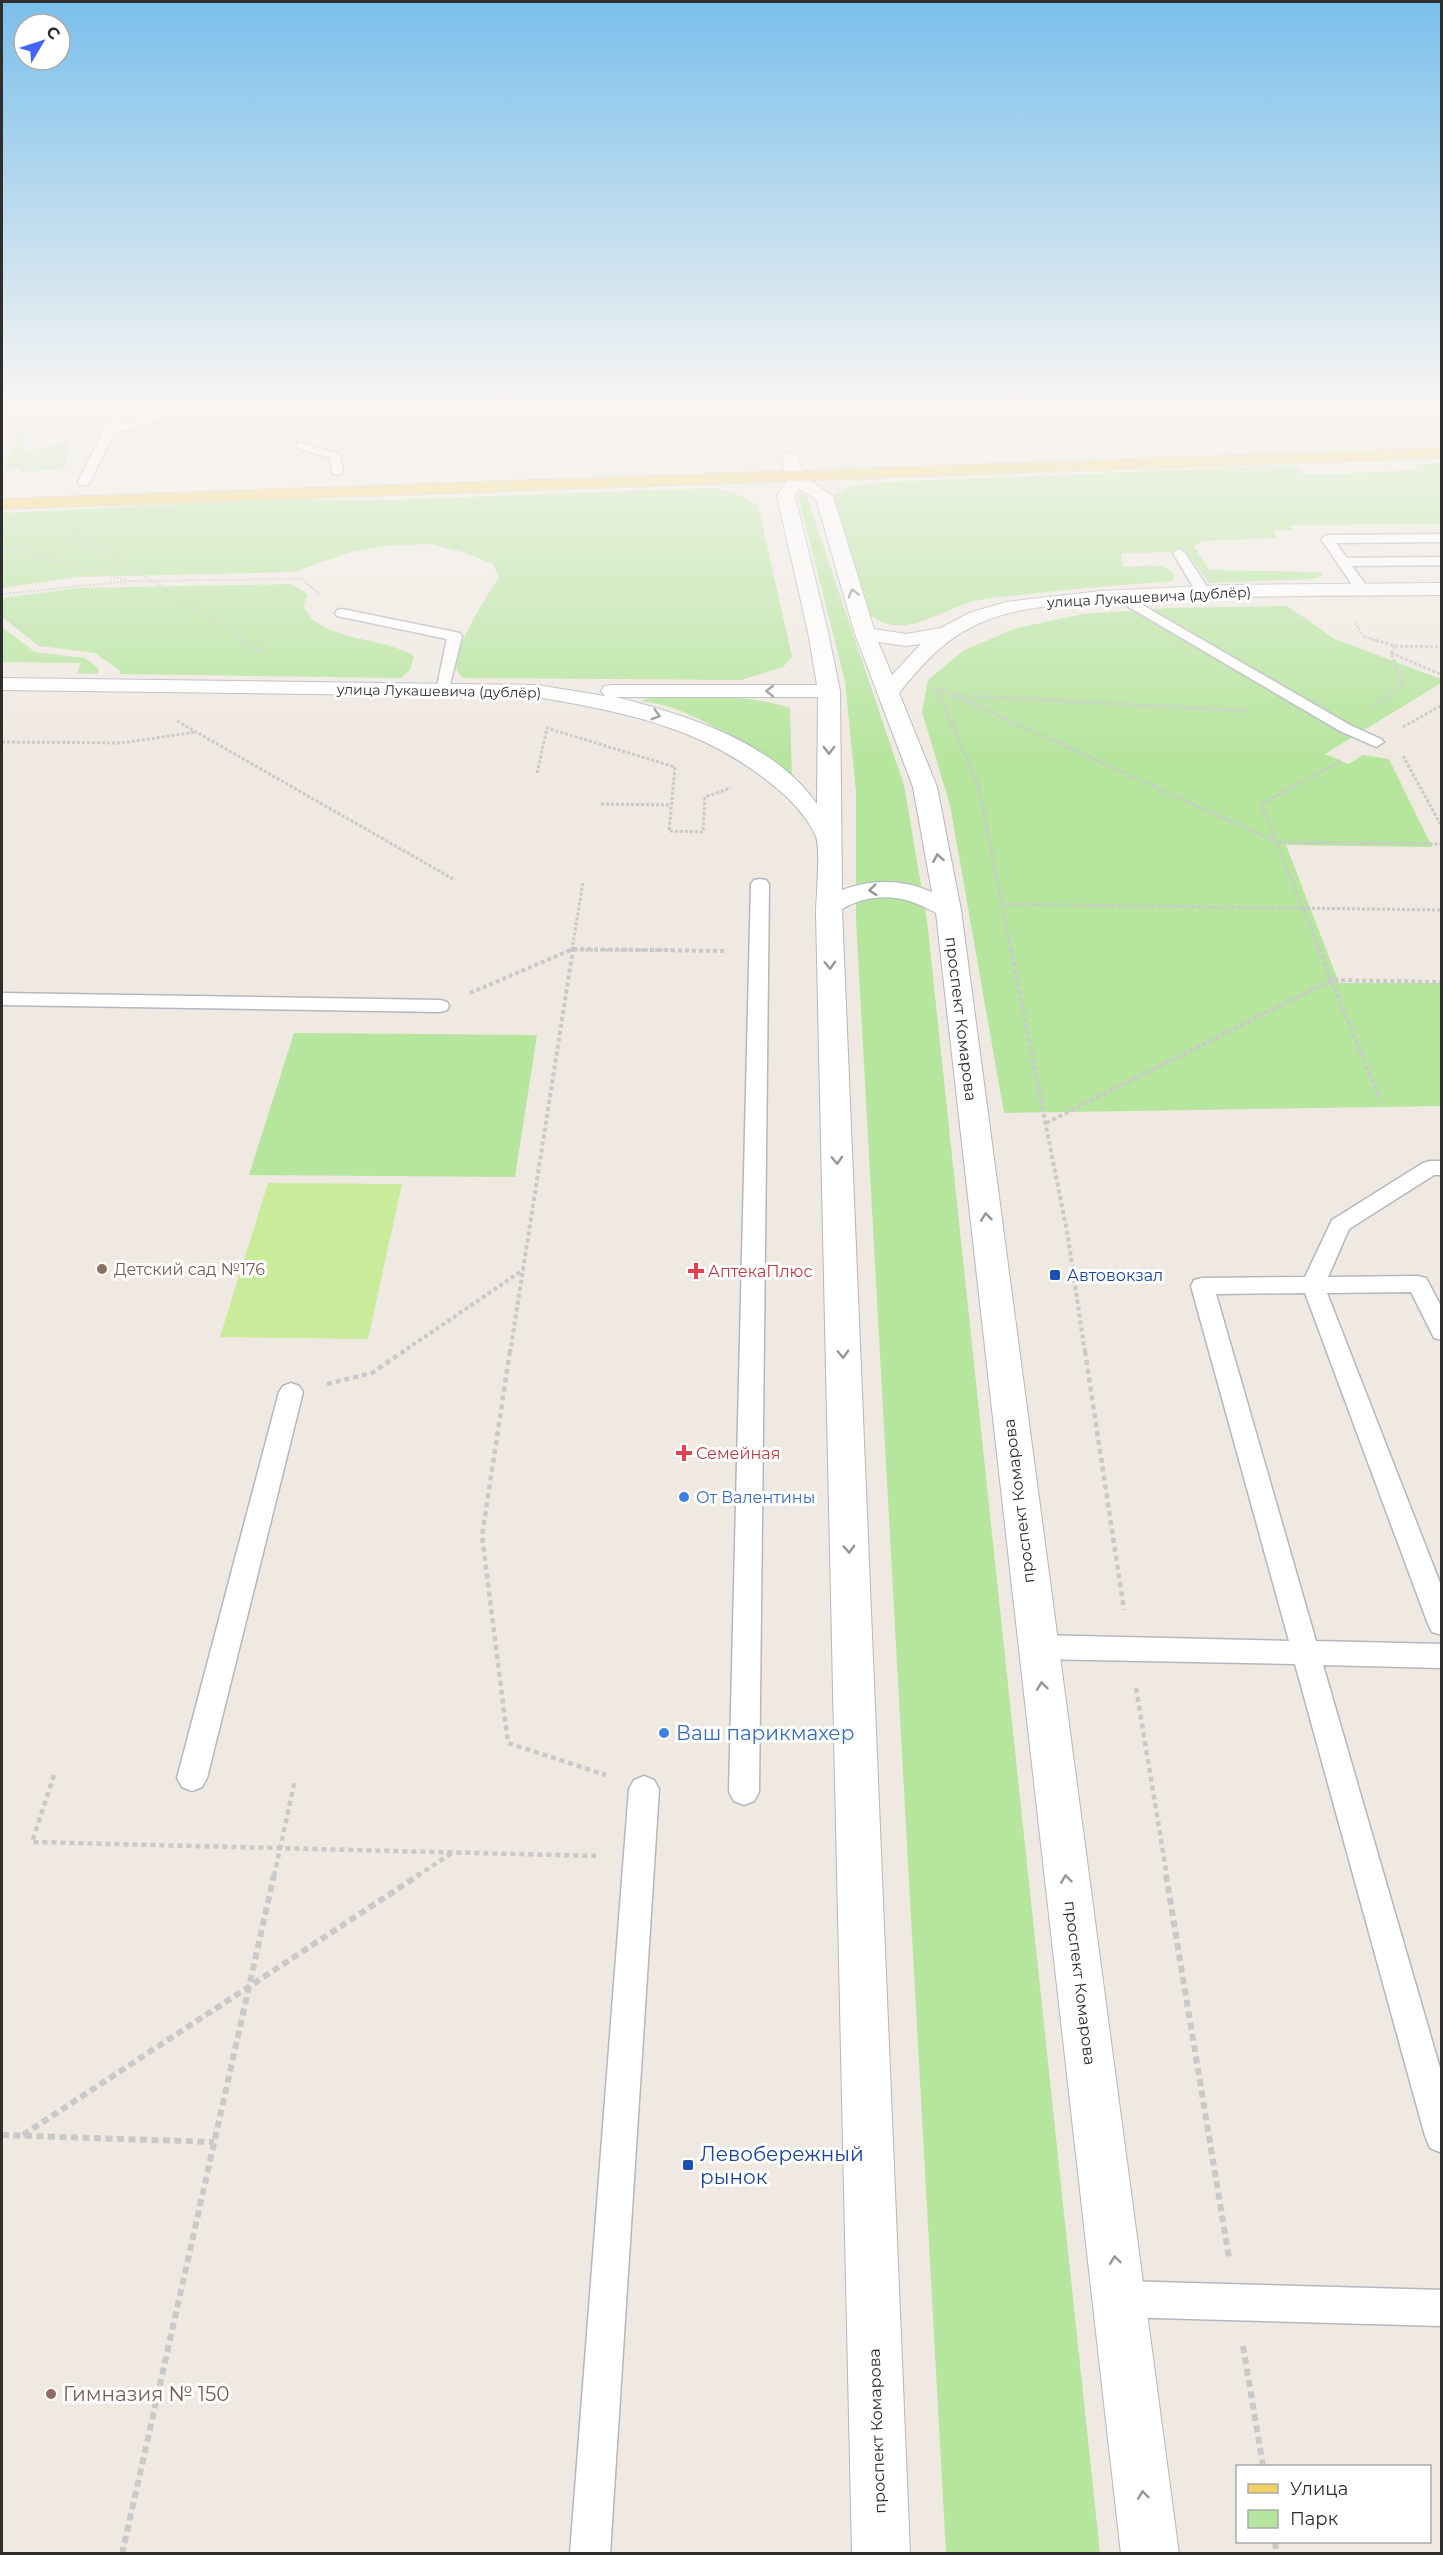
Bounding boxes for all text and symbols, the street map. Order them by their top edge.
north arrow [12,12,72,72]
text: С [42,22,65,44]
street label: улица Лукашевича (дублёр) [1045,583,1252,611]
one-way arrow [848,588,860,599]
street label: улица Лукашевича (дублёр) [336,680,541,702]
one-way arrow [766,685,775,697]
one-way arrow [650,708,660,720]
one-way arrow [823,745,835,754]
one-way arrow [932,853,945,863]
one-way arrow [868,883,878,896]
street label: проспект Комарова [941,936,981,1102]
one-way arrow [824,960,837,969]
one-way arrow [830,1155,843,1164]
one-way arrow [980,1212,992,1222]
place label: Детский сад №176 [114,1260,265,1279]
marker: Детский сад №176 [95,1262,109,1276]
place label: АптекаПлюс [708,1262,812,1281]
marker: АптекаПлюс [689,1264,703,1278]
place label: Автовокзал [1067,1266,1163,1285]
marker: Автовокзал [1048,1268,1062,1282]
one-way arrow [837,1350,849,1359]
street label: проспект Комарова [999,1418,1039,1584]
place label: Семейная [696,1444,780,1463]
marker: Семейная [677,1446,691,1460]
place label: От Валентины [696,1488,815,1507]
marker: От Валентины [677,1490,691,1504]
one-way arrow [843,1545,856,1554]
one-way arrow [1036,1681,1048,1690]
place label: Ваш парикмахер [676,1721,854,1745]
marker: Ваш парикмахер [657,1726,671,1740]
one-way arrow [1061,1875,1073,1884]
street label: проспект Комарова [1060,1900,1100,2066]
place label: Левобережный рынок [700,2142,864,2189]
marker: Левобережный рынок [681,2158,695,2172]
one-way arrow [1109,2256,1121,2265]
street label: проспект Комарова [865,2348,889,2514]
place label: Гимназия № 150 [63,2382,230,2406]
marker: Гимназия № 150 [44,2387,58,2401]
legend [1236,2465,1431,2543]
text: Улица [1290,2478,1348,2500]
one-way arrow [1137,2491,1150,2500]
text: Парк [1290,2508,1339,2530]

